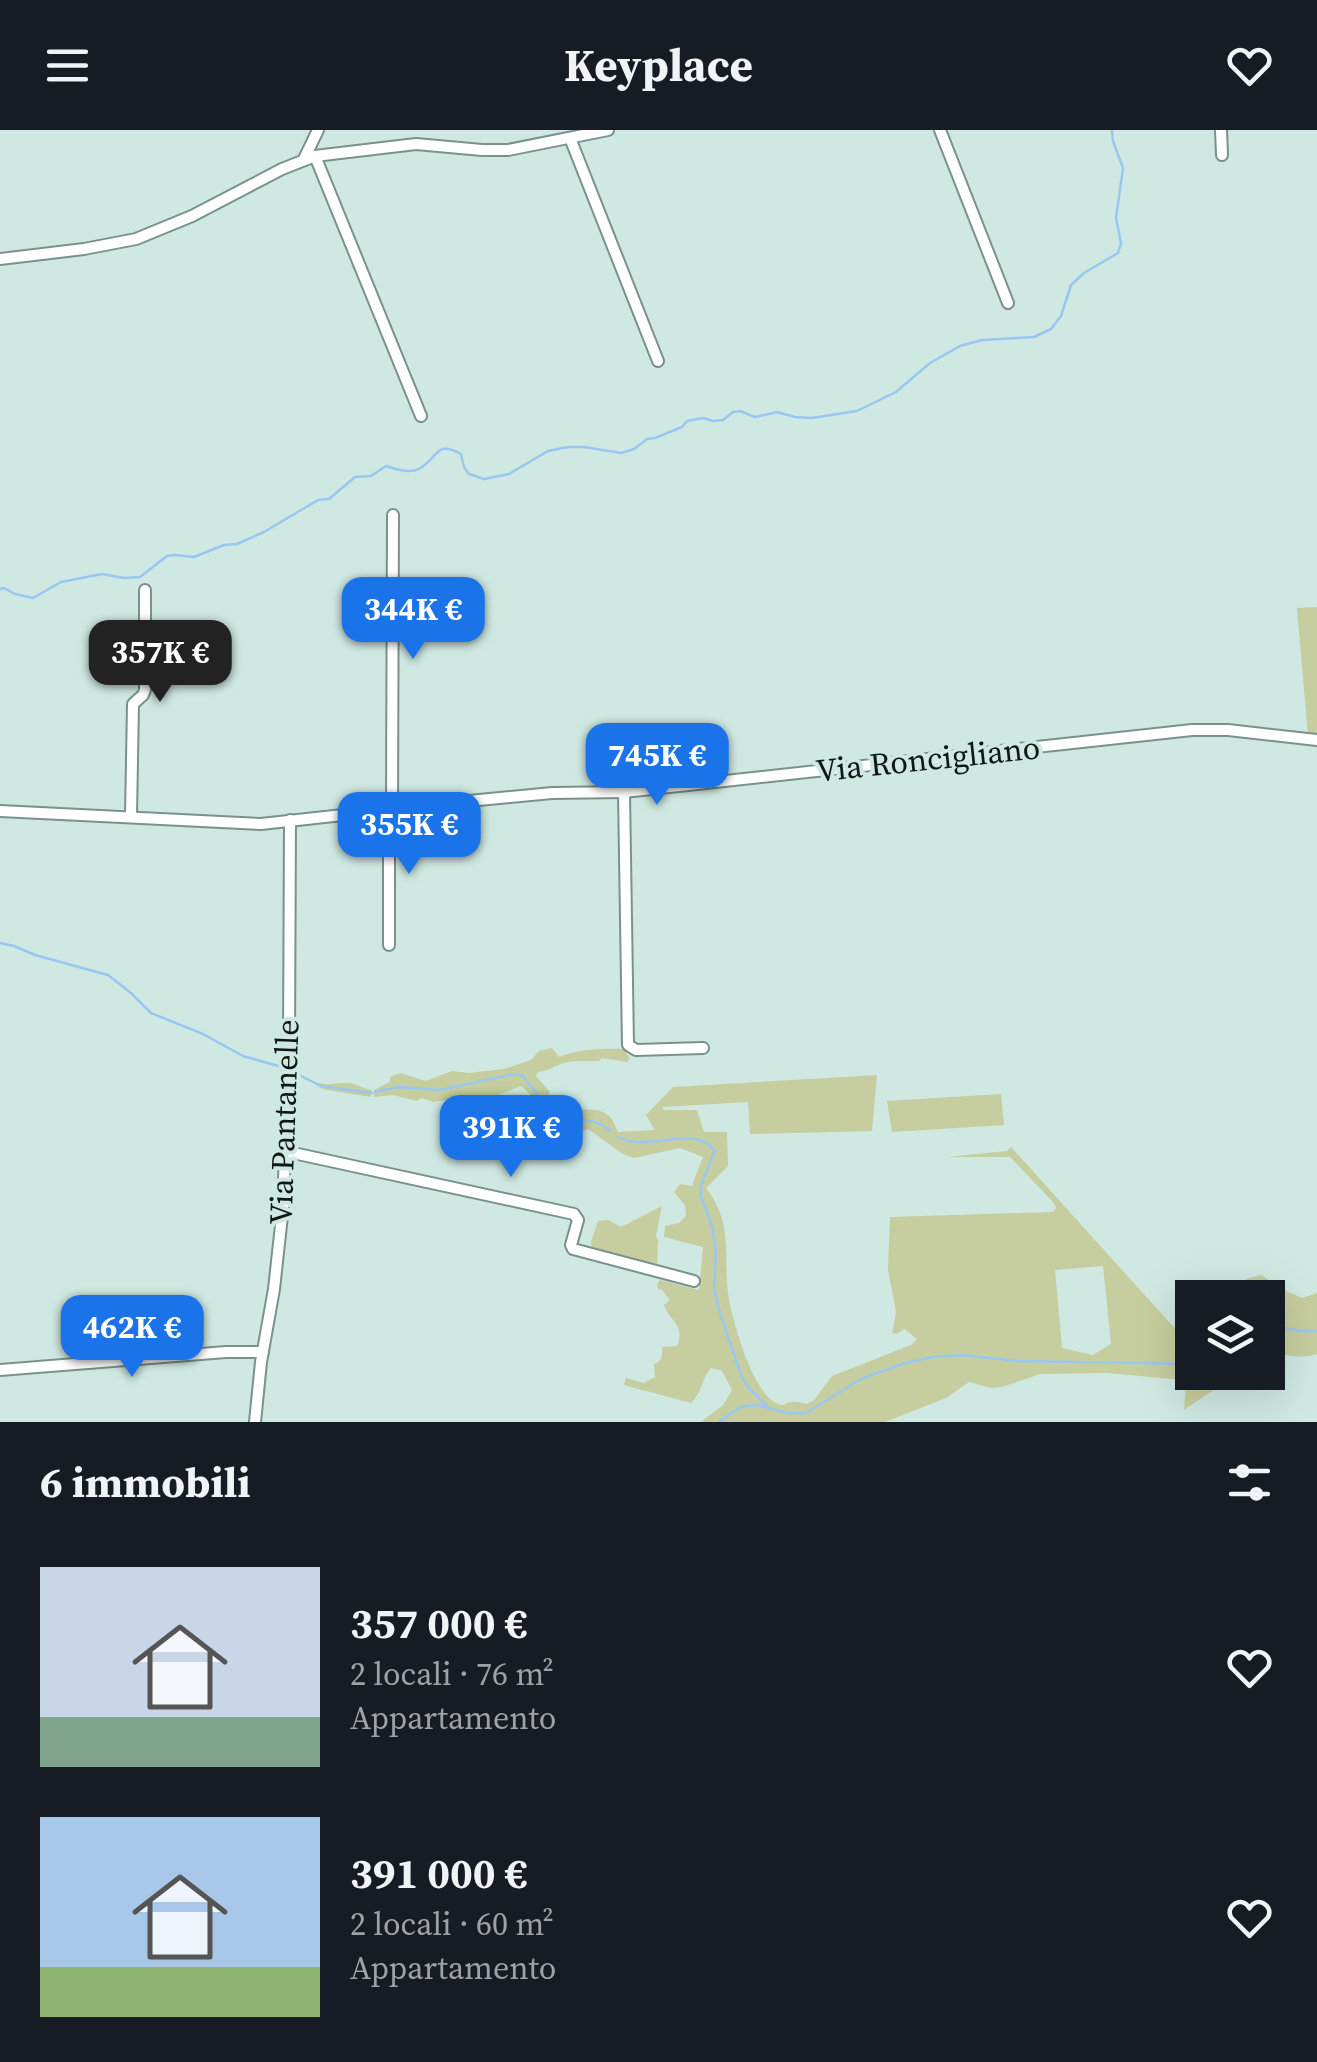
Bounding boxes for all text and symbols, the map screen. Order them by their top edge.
text: Keyplace [564,34,753,96]
icon: menu [40,38,95,93]
icon: heart [1222,38,1277,93]
pin: 344K € [332,577,494,662]
text: 344K € [364,587,462,631]
pin: 357K € [79,620,241,705]
text: 357K € [111,630,209,674]
pin: 745K € [576,723,738,808]
street label: Via Roncigliano [814,725,1042,793]
text: 745K € [608,733,706,777]
pin: 355K € [328,792,490,877]
text: 355K € [360,802,458,846]
street label: Via Pantanelle [258,1019,310,1225]
pin: 391K € [430,1095,592,1180]
text: 391K € [462,1105,560,1149]
map controls [1175,1280,1285,1390]
button: layers [1175,1280,1285,1390]
pin: 462K € [51,1295,213,1380]
text: 462K € [83,1305,181,1349]
text: 6 immobili [40,1453,251,1511]
icon: filters [1222,1455,1277,1510]
text: 357 000 € [350,1594,527,1652]
icon: home [120,1607,240,1727]
icon: heart [1222,1640,1277,1695]
text: 2 locali · 76 m² [350,1652,554,1696]
text: Appartamento [350,1696,556,1740]
text: 391 000 € [350,1844,527,1902]
icon: home [120,1857,240,1977]
icon: heart [1222,1890,1277,1945]
text: 2 locali · 60 m² [350,1902,554,1946]
text: Appartamento [350,1946,556,1990]

